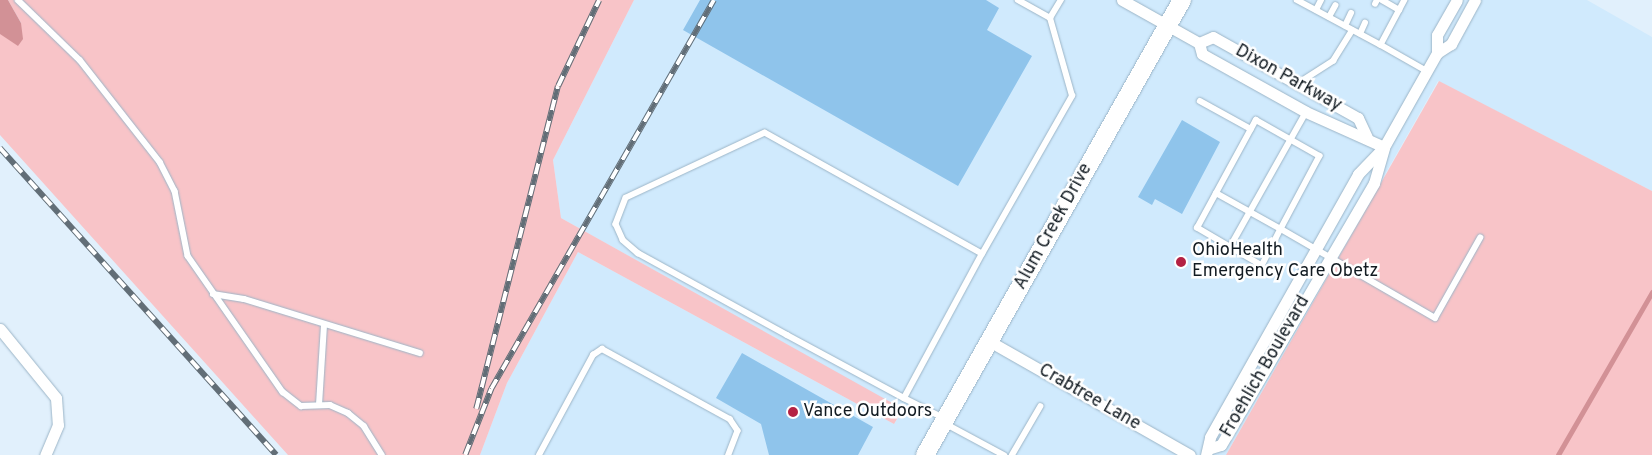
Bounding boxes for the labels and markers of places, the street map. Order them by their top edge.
place label: OhioHealth Emergency Care Obetz [1192,241,1378,284]
marker: OhioHealth Emergency Care Obetz [1174,255,1188,269]
place label: Vance Outdoors [803,401,932,423]
marker: Vance Outdoors [787,406,799,418]

